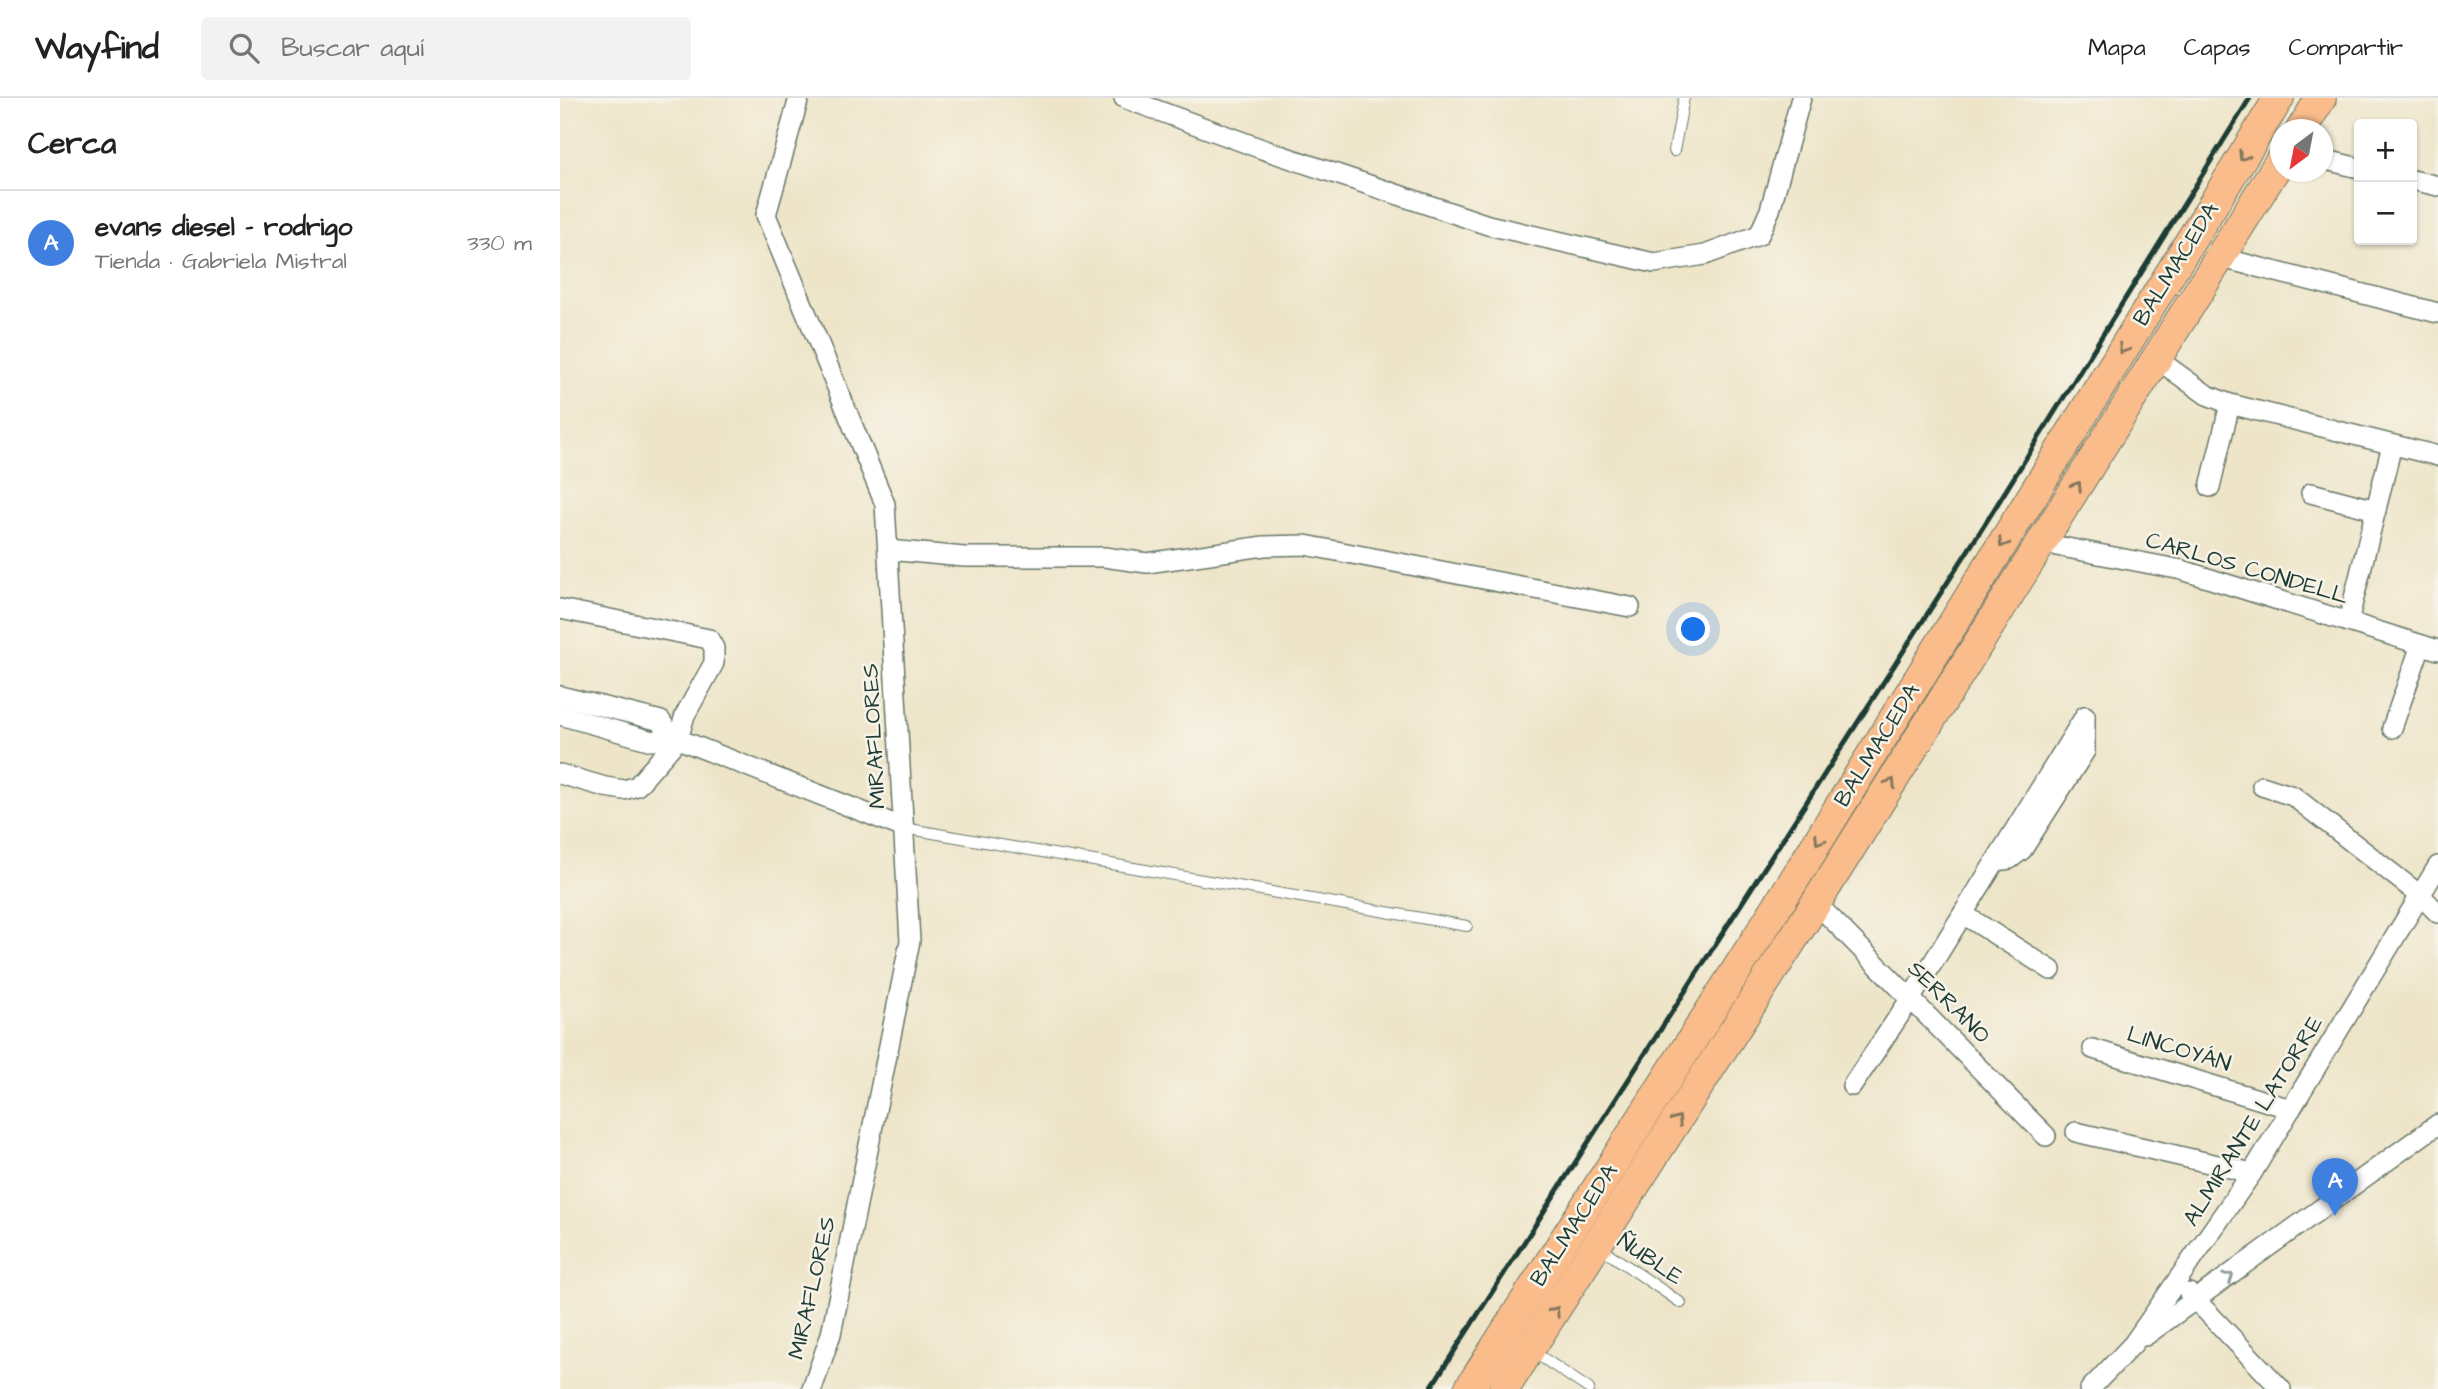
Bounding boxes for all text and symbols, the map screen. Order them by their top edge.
search box [201,17,691,80]
text: Wayfind [35,25,159,71]
icon: search [225,29,263,67]
text: Buscar aquí [281,30,424,66]
text: Mapa [2088,31,2146,65]
text: Capas [2184,31,2250,65]
text: Compartir [2288,31,2403,65]
north arrow [2270,119,2333,182]
map controls [2354,119,2417,245]
button: + [2354,119,2417,182]
text: Cerca [28,123,116,165]
one-way arrow [2238,148,2251,161]
button: − [2354,182,2417,245]
street label: BALMACEDA [2125,196,2227,332]
text: evans diesel - rodrigo [95,209,352,245]
text: A [44,227,58,259]
text: 330 m [467,227,532,259]
text: Tienda · Gabriela Mistral [95,245,347,277]
one-way arrow [2118,342,2131,355]
one-way arrow [2068,481,2081,494]
street label: CARLOS CONDELL [2142,524,2352,612]
one-way arrow [1998,535,2011,548]
your location [1676,612,1710,646]
street label: MIRAFLORES [854,662,894,810]
street label: BALMACEDA [1826,677,1928,813]
one-way arrow [1882,777,1895,790]
one-way arrow [1814,833,1827,846]
street label: SERRANO [1900,953,1998,1051]
street label: ALMIRANTE LATORRE [2175,1009,2331,1232]
street label: LINCOYÁN [2123,1018,2235,1080]
one-way arrow [1669,1114,1682,1127]
street label: BALMACEDA [1522,1157,1626,1293]
pin: A [2312,1158,2358,1216]
street label: MIRAFLORES [780,1213,844,1363]
street label: ÑUBLE [1611,1225,1690,1293]
one-way arrow [2221,1273,2234,1285]
one-way arrow [1546,1306,1559,1319]

